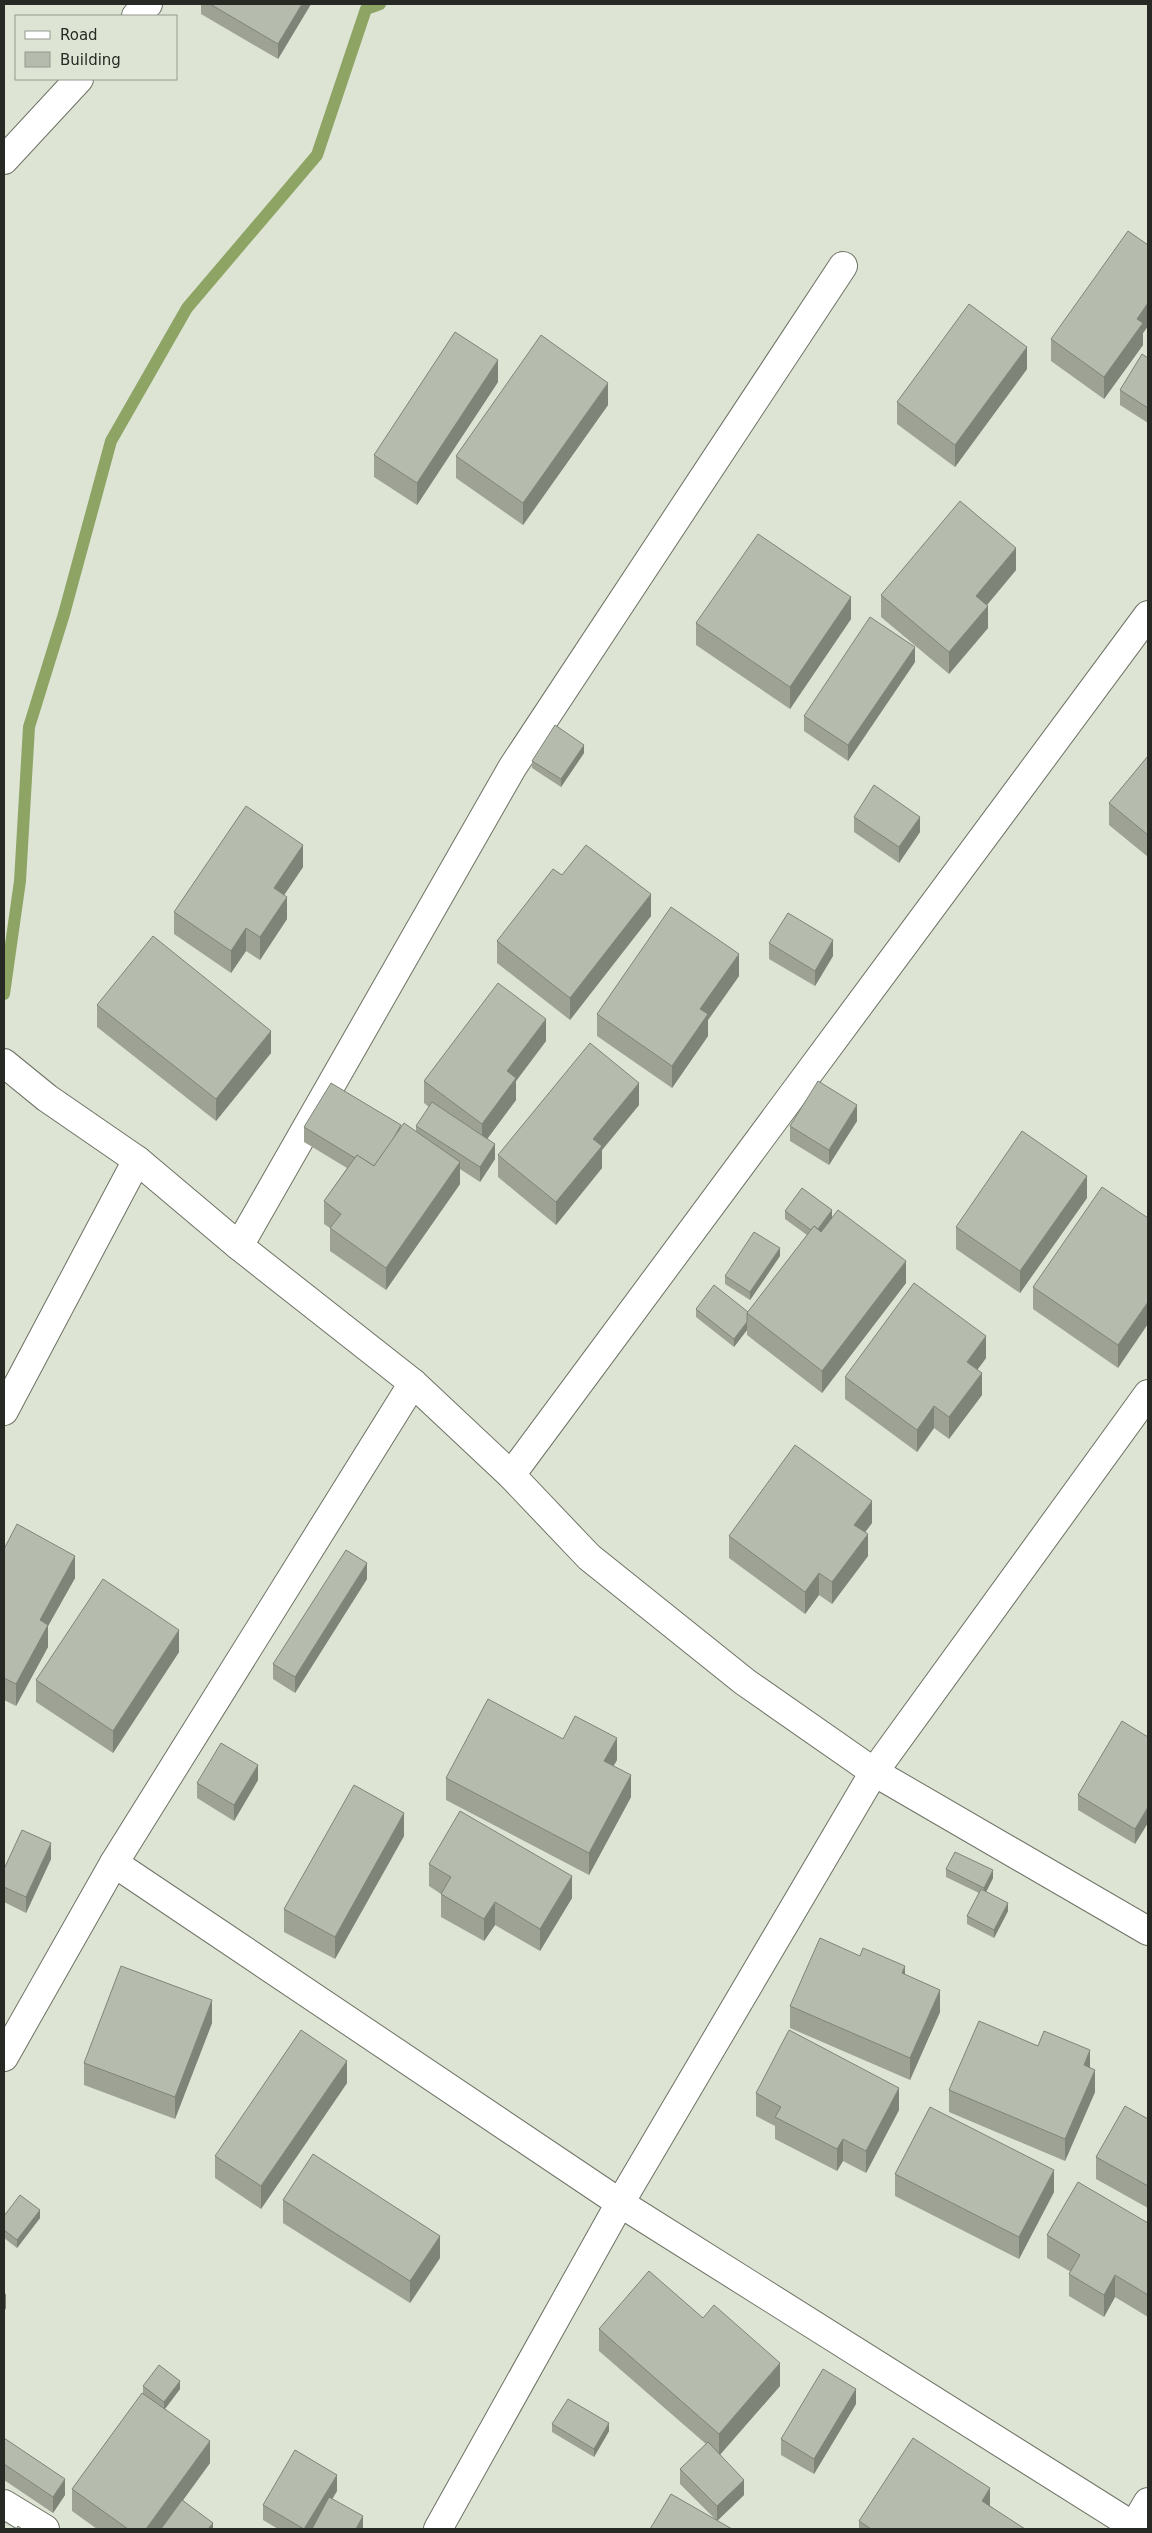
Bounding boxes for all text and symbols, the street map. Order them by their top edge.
legend [15,15,178,80]
text: Road [60,26,98,44]
text: Building [60,51,121,69]

